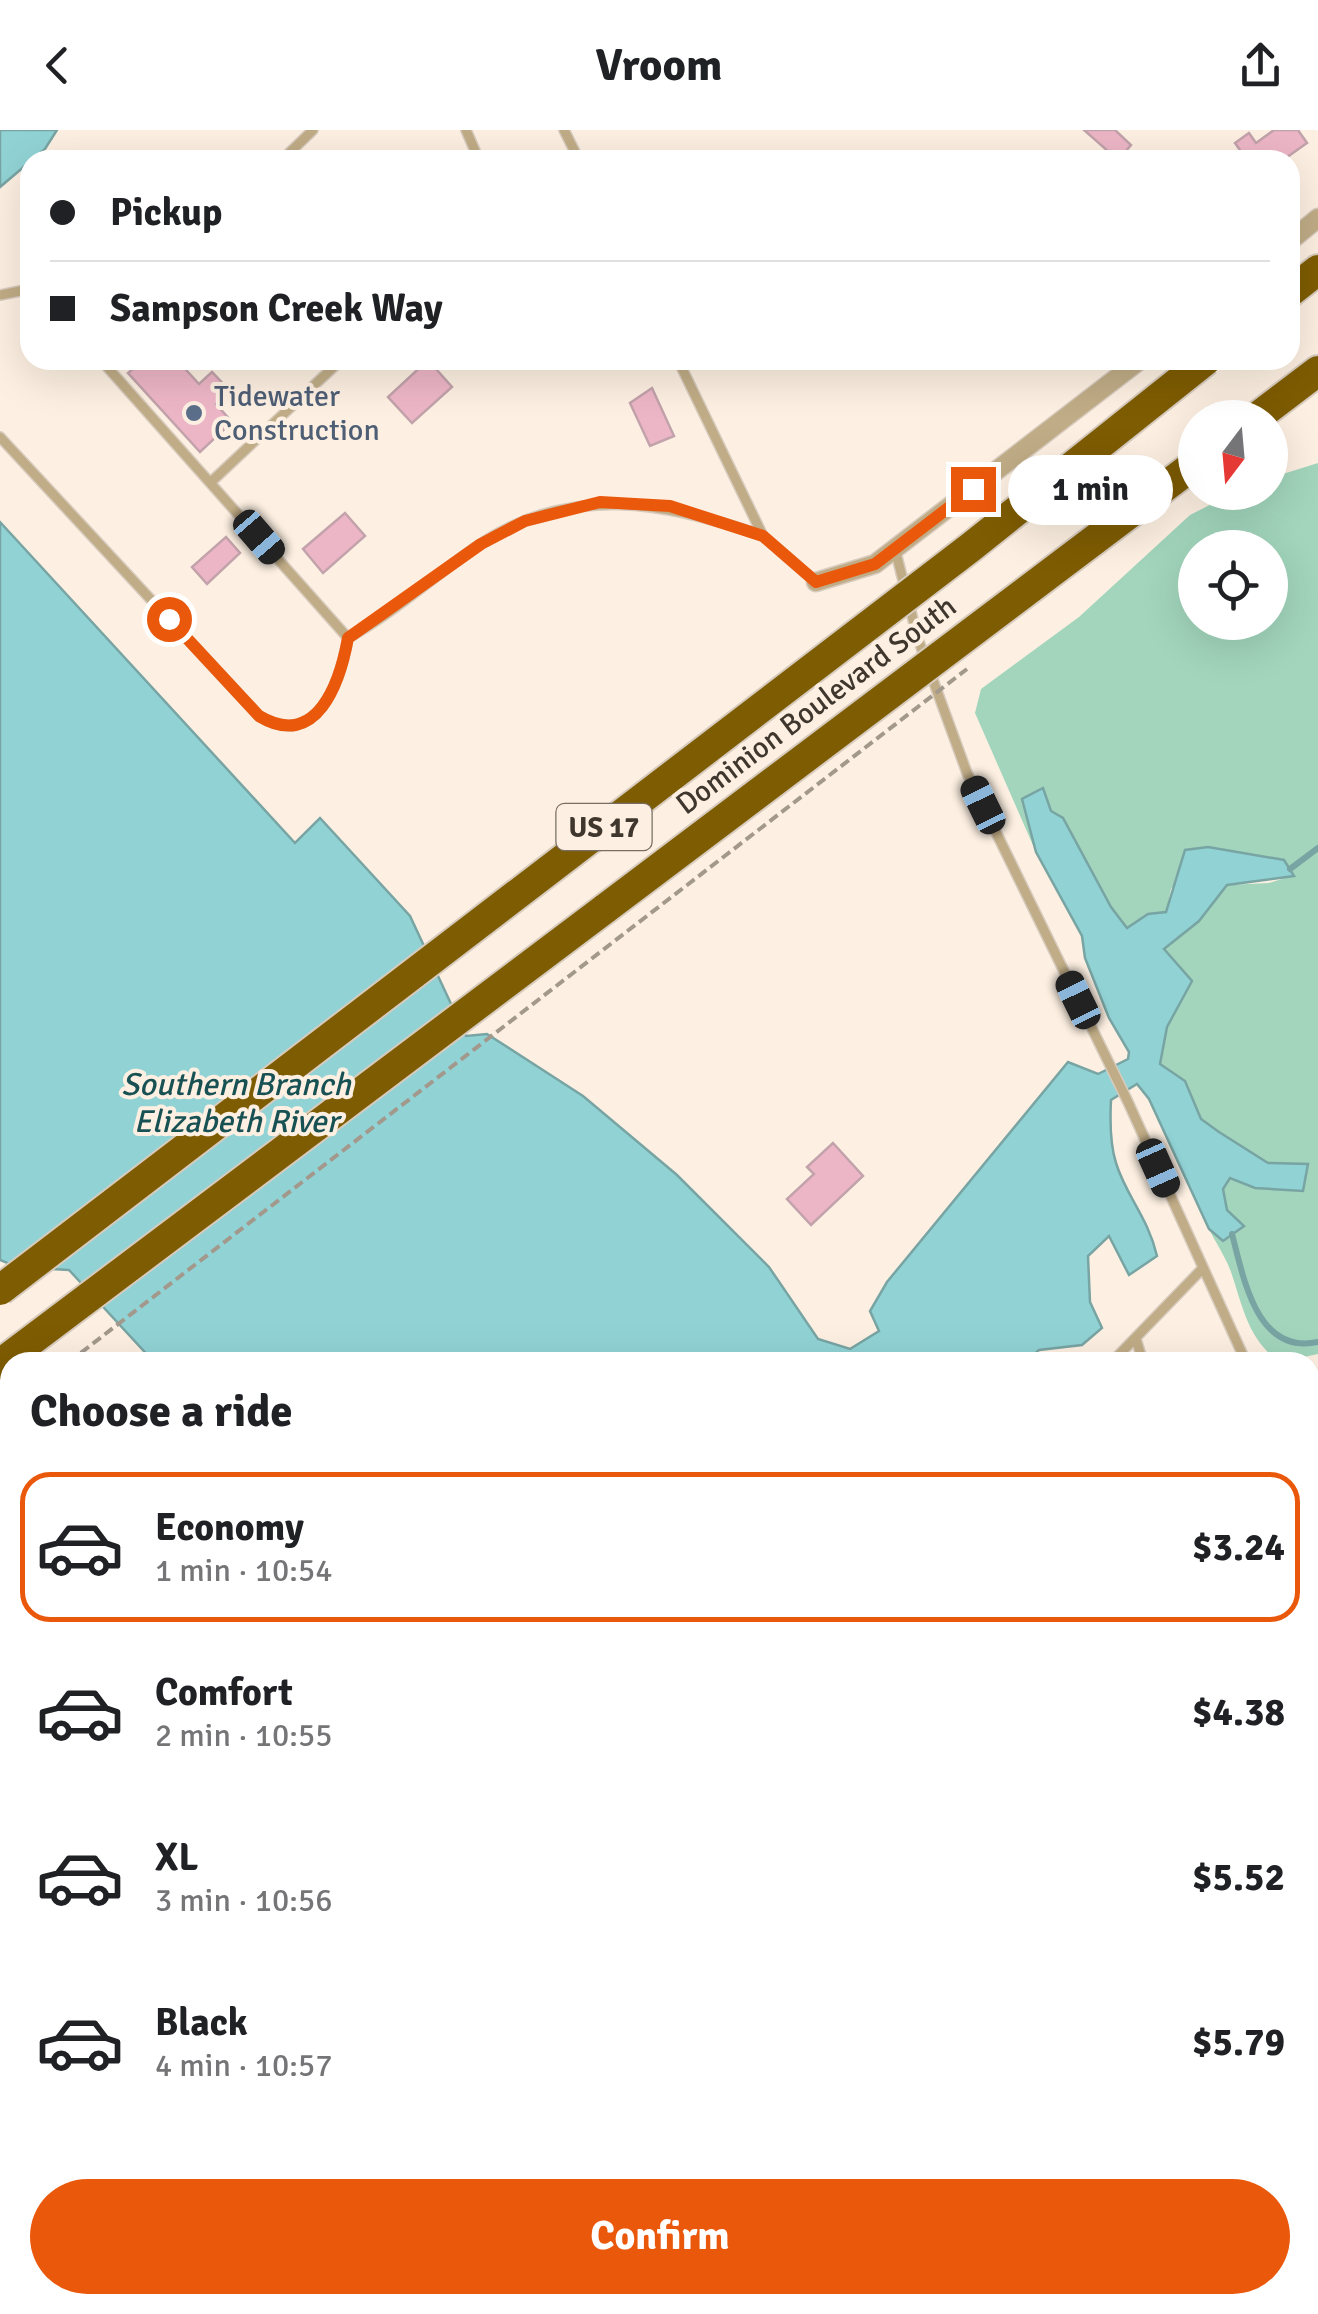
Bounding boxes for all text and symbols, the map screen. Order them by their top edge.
icon: back [30,38,85,93]
text: Vroom [596,38,722,93]
icon: share [1233,38,1288,93]
text: Pickup [110,189,222,236]
text: Sampson Creek Way [110,285,443,332]
place label: Tidewater Construction [214,378,380,449]
north arrow [1178,400,1288,510]
map controls [1178,400,1288,640]
marker: Tidewater Construction [183,402,205,424]
callout: 1 min [1008,454,1173,524]
route end [951,467,996,512]
text: 1 min [1052,470,1129,509]
car [228,505,290,569]
button: locate [1178,530,1288,640]
street label: Dominion Boulevard South [669,588,964,823]
route start [147,597,192,642]
car [956,771,1010,839]
road number: US 17 [556,804,652,850]
car [1051,966,1105,1034]
water label: Southern Branch Elizabeth River [121,1065,352,1141]
car [1132,1134,1184,1202]
text: Choose a ride [30,1384,293,1439]
icon: car [35,1502,125,1592]
text: Economy [155,1504,304,1551]
text: $3.24 [1192,1524,1285,1571]
text: 1 min · 10:54 [155,1551,333,1590]
icon: car [35,1667,125,1757]
text: Comfort [155,1669,293,1716]
text: $4.38 [1192,1689,1285,1736]
text: 2 min · 10:55 [155,1716,333,1755]
icon: car [35,1832,125,1922]
text: XL [155,1834,198,1881]
text: $5.52 [1192,1854,1285,1901]
text: 3 min · 10:56 [155,1881,333,1920]
icon: car [35,1997,125,2087]
text: Black [155,1999,248,2046]
text: $5.79 [1192,2019,1285,2066]
text: 4 min · 10:57 [155,2046,333,2085]
button: Confirm [30,2179,1290,2294]

